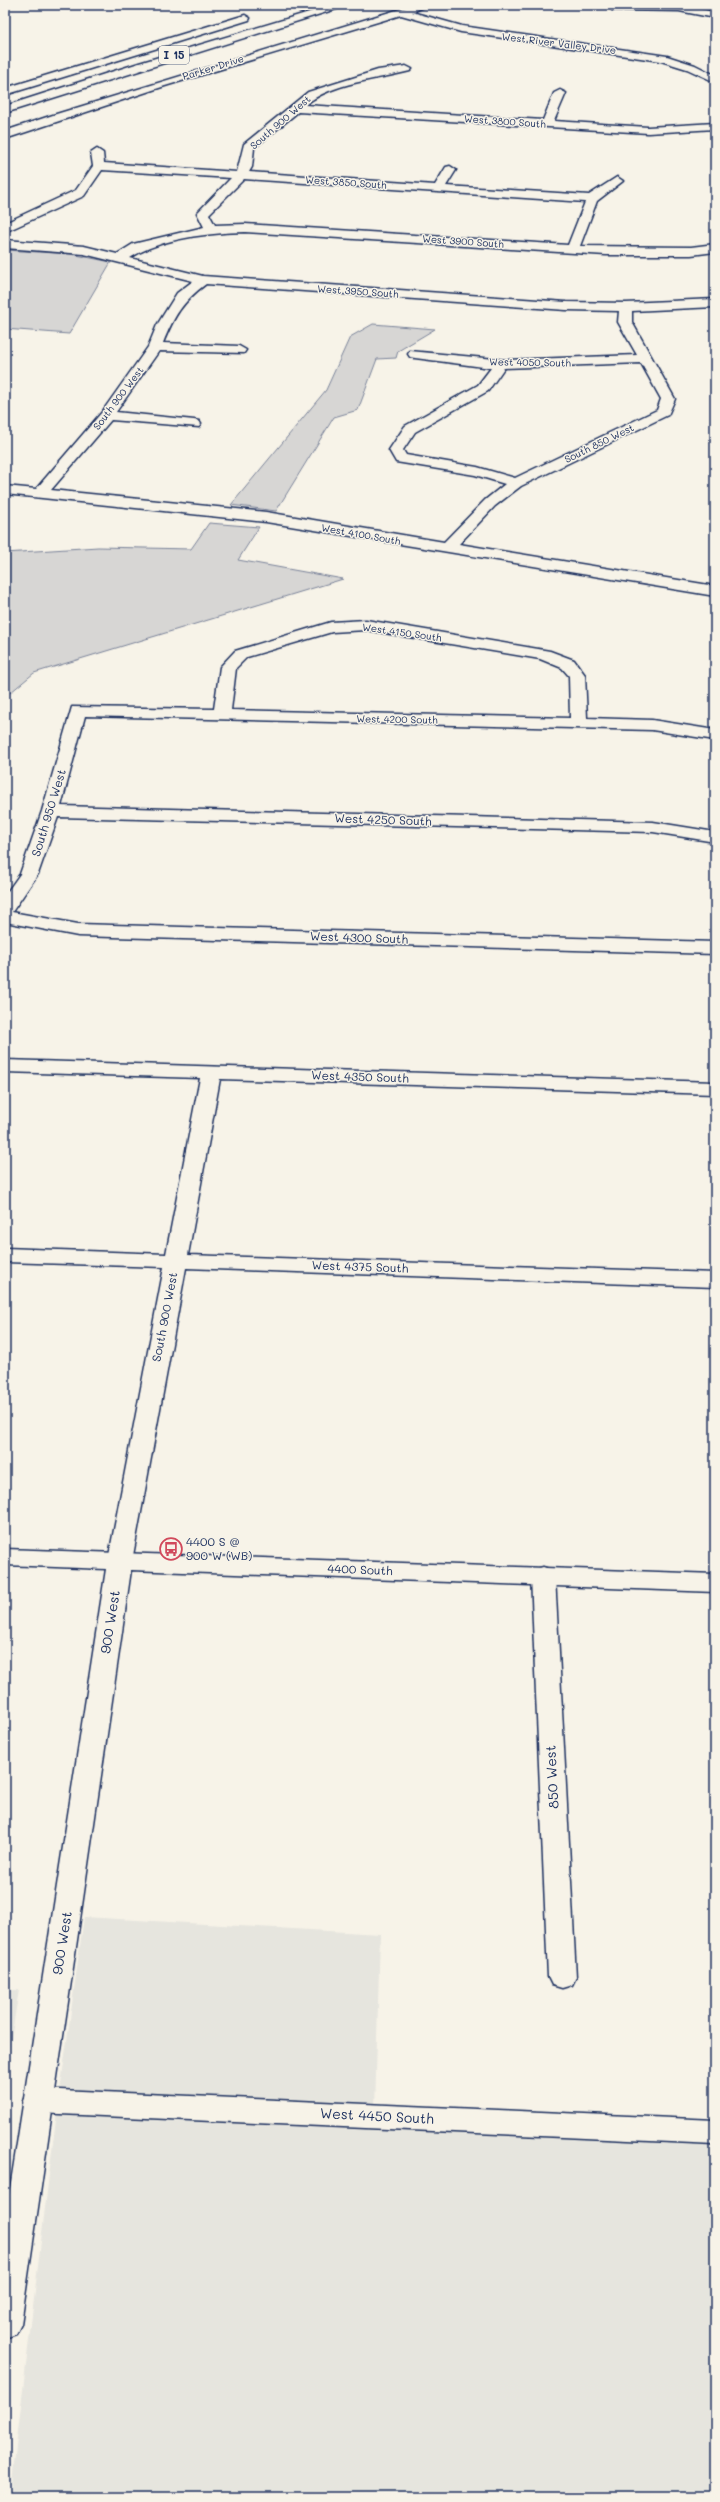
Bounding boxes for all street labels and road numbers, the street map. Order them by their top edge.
street label: West River Valley Drive [501,29,617,57]
road number: I 15 [159,46,189,64]
street label: Parker Drive [181,51,245,83]
street label: South 900 West [247,92,313,152]
street label: West 3800 South [464,111,547,131]
street label: West 3850 South [305,172,388,192]
street label: West 3900 South [422,231,505,251]
street label: West 3950 South [317,281,399,301]
street label: West 4050 South [489,354,571,370]
street label: South 900 West [90,363,146,433]
street label: South 850 West [562,420,636,466]
street label: West 4100 South [320,520,402,548]
street label: West 4150 South [361,619,443,645]
street label: West 4200 South [356,711,438,727]
street label: South 950 West [27,767,69,858]
street label: West 4250 South [334,809,432,829]
street label: West 4300 South [310,927,409,947]
street label: West 4350 South [311,1066,409,1086]
street label: West 4375 South [311,1256,409,1276]
street label: South 900 West [147,1271,181,1363]
street label: 4400 South [327,1560,393,1578]
street label: 900 West [95,1589,124,1655]
street label: 850 West [540,1745,563,1809]
street label: 900 West [47,1910,76,1976]
street label: West 4450 South [320,2103,435,2128]

